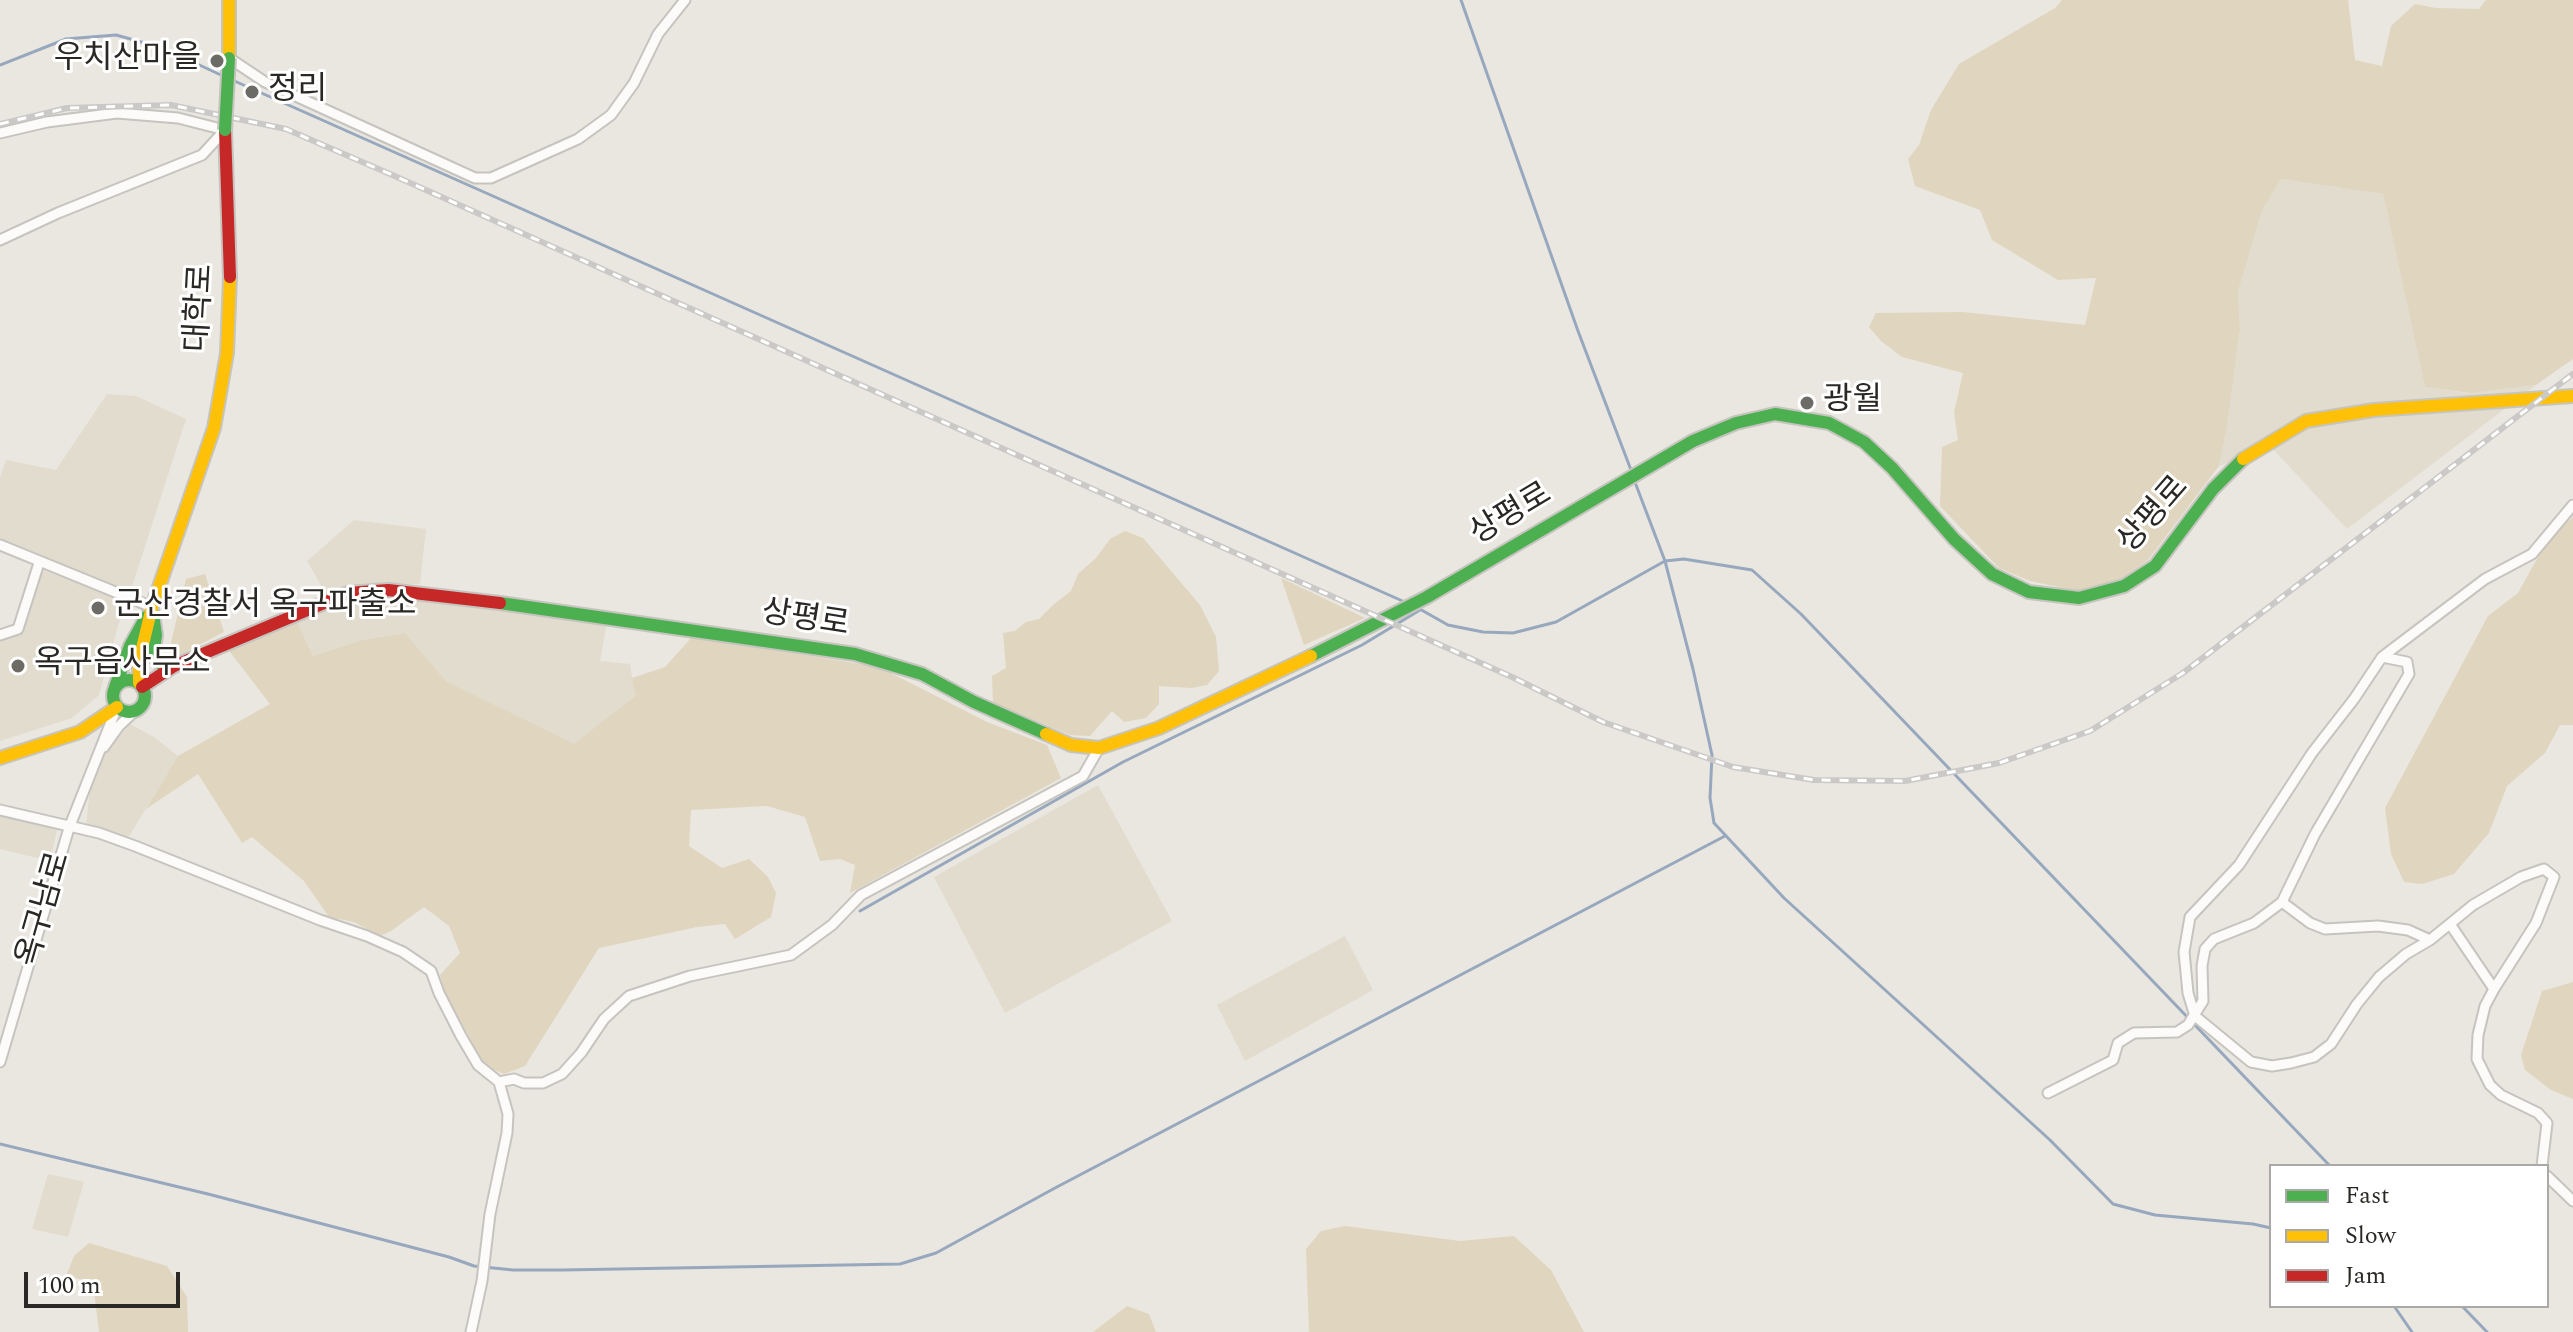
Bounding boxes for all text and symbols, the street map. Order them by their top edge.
place label: 우치산마을 [54,42,201,80]
marker: 우치산마을 [208,52,226,70]
place label: 정리 [268,73,327,111]
marker: 정리 [243,83,261,101]
street label: 대학로 [181,263,223,353]
place label: 광월 [1823,384,1882,422]
marker: 광월 [1798,394,1816,412]
street label: 상평로 [2112,470,2198,562]
street label: 상평로 [1464,477,1560,555]
place label: 군산경찰서 옥구파출소 [114,589,416,627]
street label: 상평로 [758,595,852,647]
marker: 군산경찰서 옥구파출소 [89,599,107,617]
place label: 옥구읍사무소 [34,647,211,685]
marker: 옥구읍사무소 [9,657,27,675]
street label: 옥구남로 [11,848,81,972]
legend [2269,1164,2549,1308]
text: Fast [2345,1178,2390,1214]
text: Slow [2345,1218,2396,1254]
scale bar [28,1256,184,1306]
text: Jam [2345,1258,2386,1294]
text: 100 m [38,1268,101,1304]

